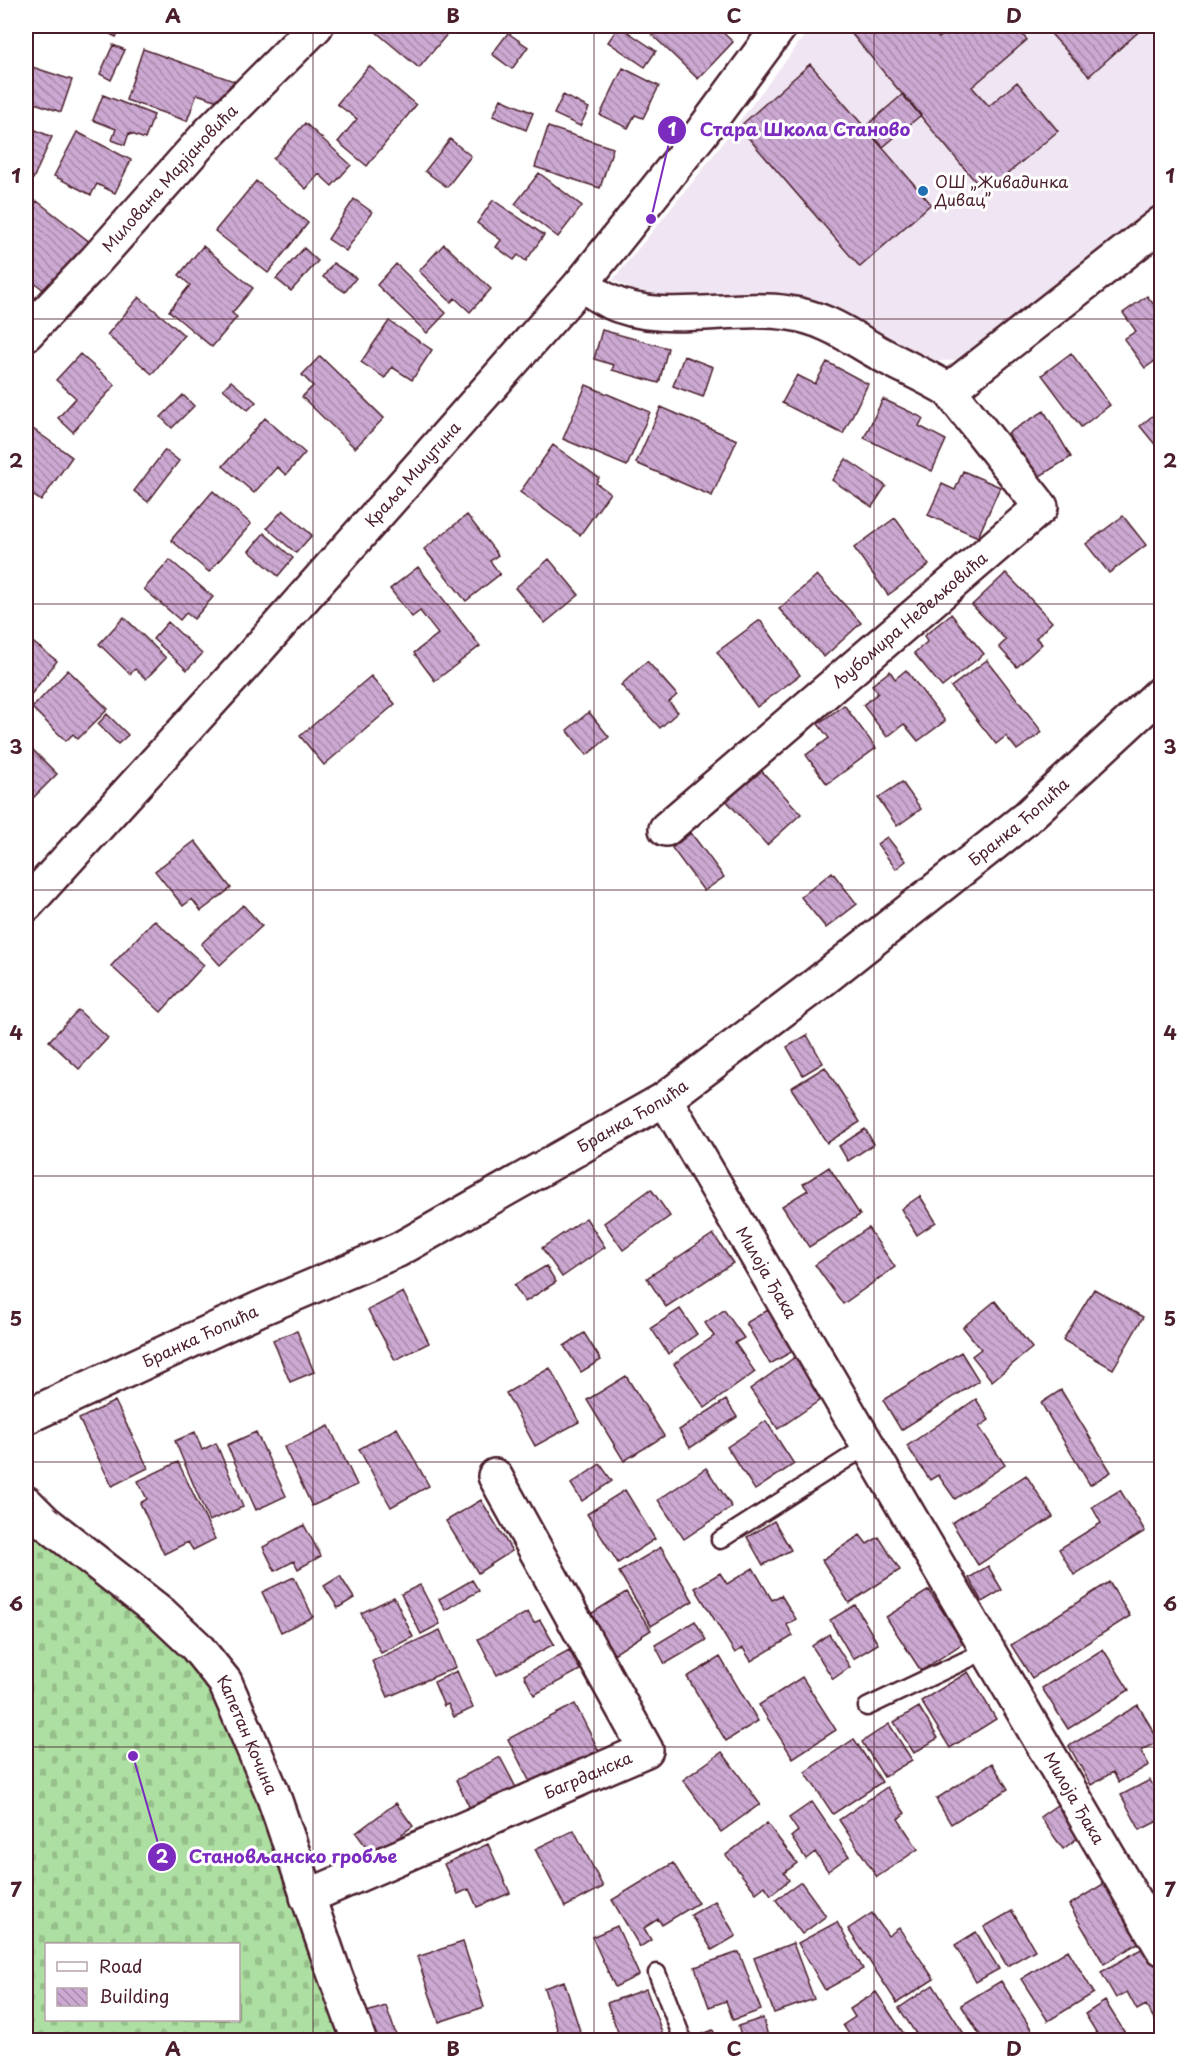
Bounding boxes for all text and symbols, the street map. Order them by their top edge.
text: A [165,0,181,30]
text: B [446,0,460,30]
text: C [726,0,742,30]
text: D [1006,0,1022,30]
street label: Милована Марјановића [96,98,242,257]
callout: Стара Школа Станово [657,112,922,148]
text: 1 [668,115,677,142]
text: Стара Школа Станово [700,115,910,142]
text: 1 [11,160,21,190]
text: 1 [1165,160,1175,190]
place label: ОШ „Живадинка Дивац” [934,169,1068,211]
marker: ОШ „Живадинка Дивац” [916,184,930,198]
street label: Краља Милутина [359,415,465,532]
text: 2 [9,445,23,475]
text: 2 [1163,445,1177,475]
street label: Љубомира Недељковића [826,545,992,693]
text: 3 [9,731,23,761]
text: 3 [1163,731,1177,761]
street label: Бранка Ћопића [963,771,1074,871]
text: 4 [9,1017,23,1047]
text: 4 [1163,1017,1177,1047]
street label: Бранка Ћопића [572,1073,692,1157]
street label: Милоја Ђака [731,1221,804,1323]
street label: Бранка Ћопића [138,1298,262,1373]
text: 5 [10,1303,22,1333]
text: 5 [1164,1303,1176,1333]
text: 6 [9,1588,23,1618]
text: 6 [1163,1588,1177,1618]
street label: Капетан Кочина [212,1669,285,1798]
street label: Багрданска [539,1745,635,1804]
street label: Милоја Ђака [1039,1747,1112,1848]
callout: Становљанско гробље [147,1839,410,1875]
text: 2 [156,1842,169,1869]
text: Становљанско гробље [189,1842,397,1869]
text: 7 [10,1874,22,1904]
text: 7 [1164,1874,1176,1904]
legend [45,1943,240,2021]
text: Road [99,1952,143,1979]
text: Building [99,1982,169,2009]
text: A [165,2033,181,2063]
text: B [446,2033,460,2063]
text: C [726,2033,742,2063]
text: D [1006,2033,1022,2063]

